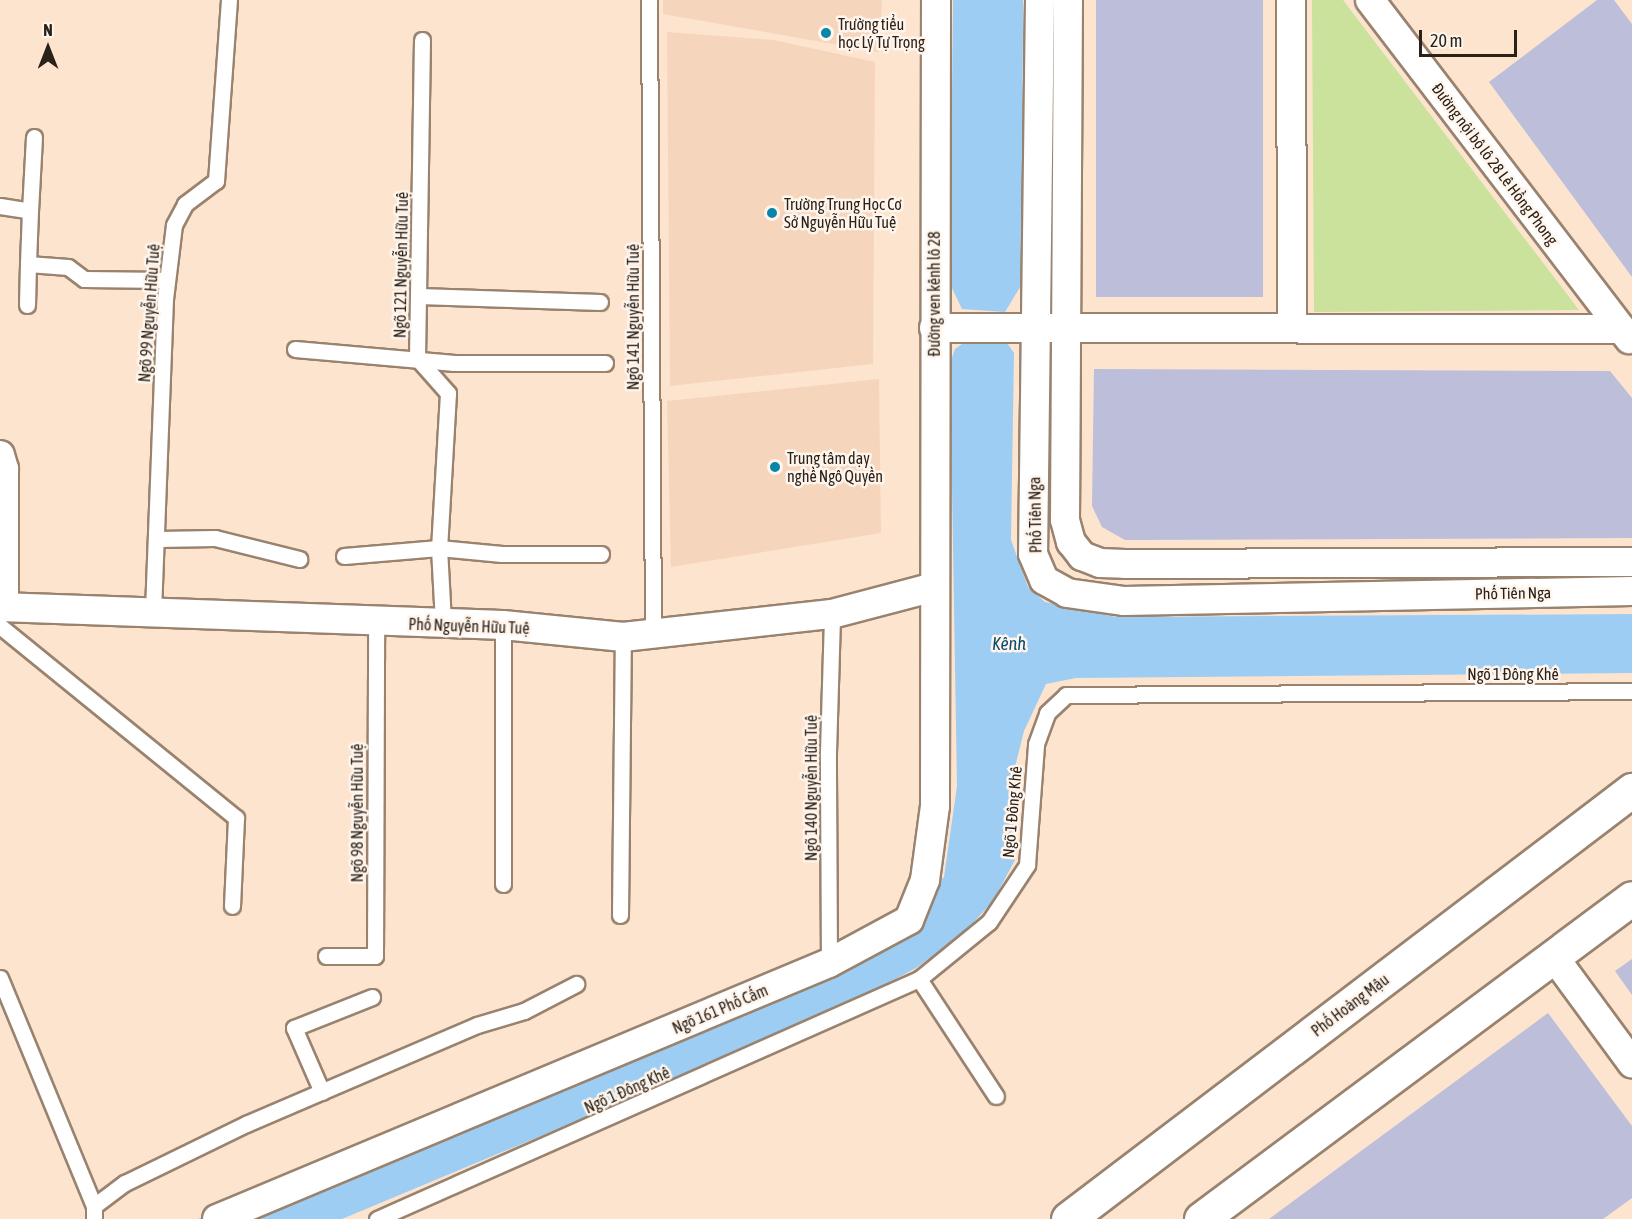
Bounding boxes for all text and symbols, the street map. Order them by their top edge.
place label: Trường tiểu học Lý Tự Trọng [838,14,925,52]
north arrow [18,18,78,78]
scale bar [1422,18,1520,56]
text: N [43,21,53,39]
marker: Trường tiểu học Lý Tự Trọng [819,26,833,40]
text: 20 m [1430,30,1462,51]
street label: Đường nội bộ lô 28 Lê Hồng Phong [1428,79,1562,249]
street label: Ngõ 121 Nguyễn Hữu Tuệ [390,192,412,338]
place label: Trường Trung Học Cơ Sở Nguyễn Hữu Tuệ [784,194,902,232]
marker: Trường Trung Học Cơ Sở Nguyễn Hữu Tuệ [765,206,779,220]
street label: Đường ven kênh lô 28 [924,231,944,357]
street label: Ngõ 99 Nguyễn Hữu Tuệ [135,243,163,383]
street label: Ngõ 141 Nguyễn Hữu Tuệ [623,244,643,390]
place label: Trung tâm dạy nghề Ngô Quyền [787,448,883,486]
marker: Trung tâm dạy nghề Ngô Quyền [768,460,782,474]
street label: Phố Tiên Nga [1025,477,1045,553]
street label: Phố Tiên Nga [1475,583,1551,603]
street label: Phố Nguyễn Hữu Tuệ [408,614,530,638]
water label: Kênh [992,633,1026,655]
street label: Ngõ 1 Đông Khê [1467,664,1559,684]
street label: Ngõ 140 Nguyễn Hữu Tuệ [801,715,821,861]
street label: Ngõ 98 Nguyễn Hữu Tuệ [347,744,367,882]
street label: Ngõ 1 Đông Khê [998,766,1026,858]
street label: Phố Hoàng Mậu [1307,970,1393,1040]
street label: Ngõ 161 Phố Cấm [669,980,771,1038]
street label: Ngõ 1 Đông Khê [581,1063,673,1117]

